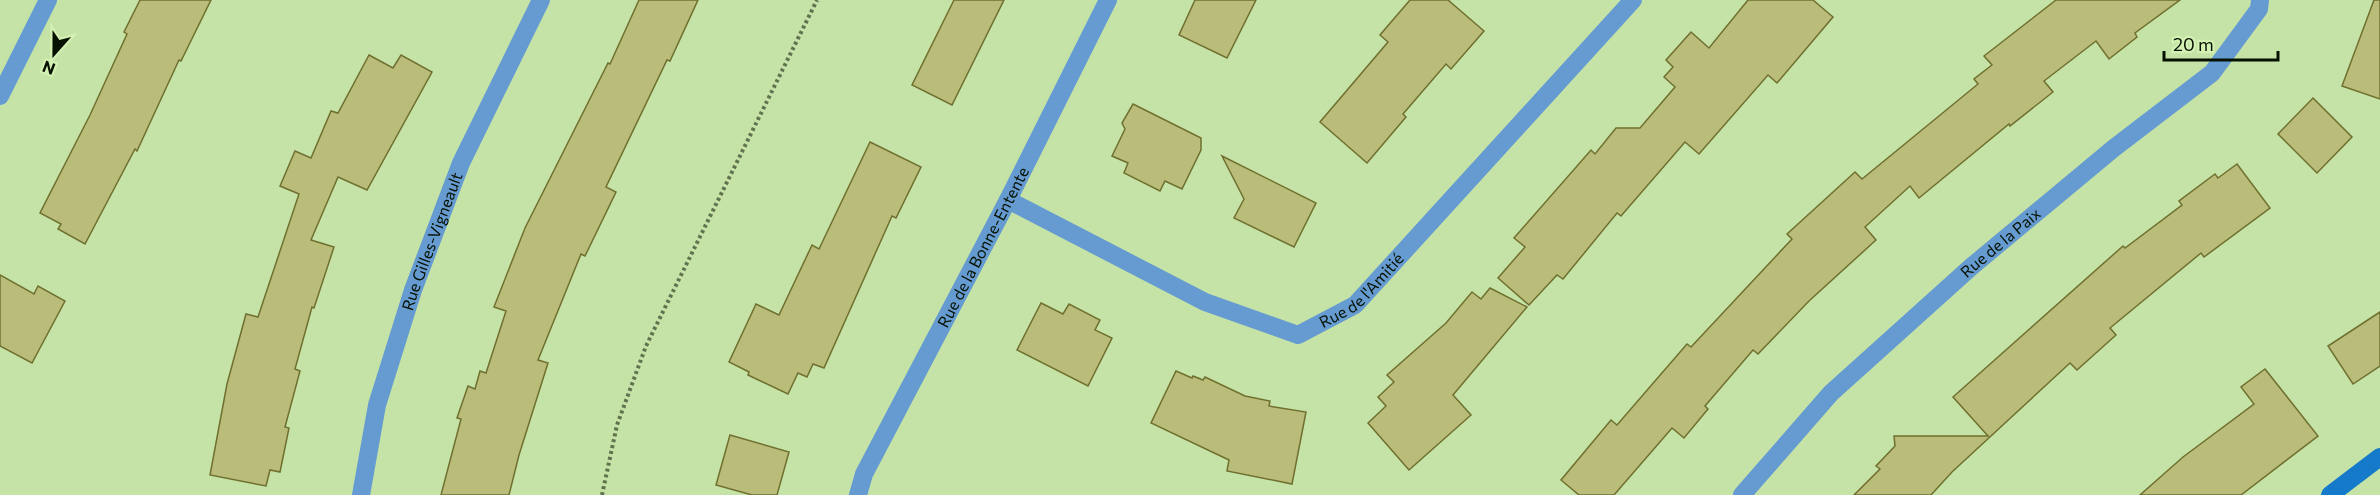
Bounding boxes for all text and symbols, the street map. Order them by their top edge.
north arrow [24,24,84,84]
scale bar [2164,24,2278,62]
text: 20 m [2173,33,2214,55]
text: N [39,57,57,79]
street label: Rue de la Bonne-Entente [933,163,1032,330]
street label: Rue Gilles-Vigneault [397,169,466,313]
street label: Rue de la Paix [1956,203,2044,281]
street label: Rue de l'Amitié [1316,248,1407,331]

